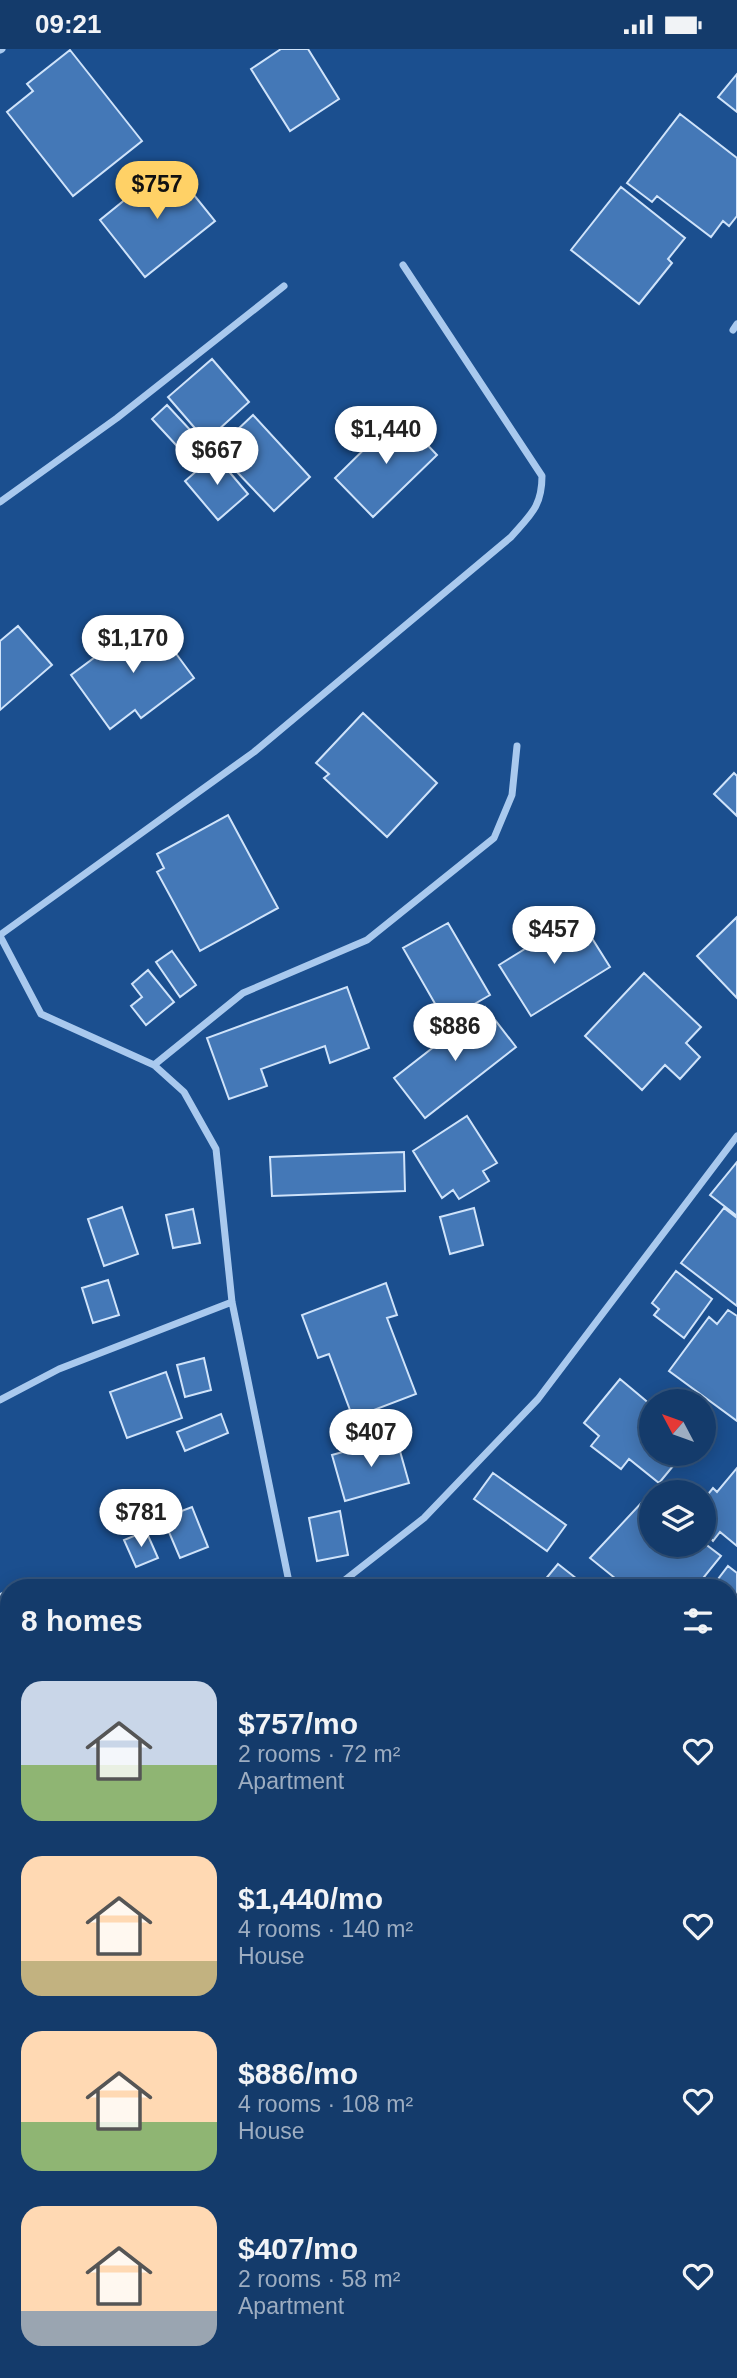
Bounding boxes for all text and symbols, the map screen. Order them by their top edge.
text: 09:21 [35,9,102,39]
pin: $757 [116,162,198,221]
text: $757 [131,171,183,197]
pin: $1,440 [329,407,443,466]
text: $1,440 [351,416,421,442]
pin: $667 [176,427,258,487]
text: $667 [191,437,243,463]
pin: $1,170 [76,615,190,675]
text: $1,170 [98,625,168,651]
pin: $457 [513,907,595,966]
text: $457 [528,916,580,942]
pin: $886 [414,1003,496,1063]
text: $886 [429,1013,481,1039]
north arrow [639,1389,716,1467]
map controls [639,1389,716,1557]
pin: $407 [330,1409,412,1469]
text: $407 [345,1419,397,1445]
button: layers [639,1480,716,1557]
pin: $781 [100,1489,182,1549]
text: $781 [115,1499,167,1525]
icon: filters [679,1602,717,1640]
text: 8 homes [21,1604,143,1637]
text: $757/mo [238,1707,358,1740]
icon: home [77,1709,161,1793]
icon: heart [679,1732,717,1770]
text: 2 rooms · 72 m² [238,1741,400,1767]
text: Apartment [238,1768,344,1794]
text: $1,440/mo [238,1882,383,1915]
icon: home [77,1884,161,1968]
icon: heart [679,1907,717,1945]
text: 4 rooms · 140 m² [238,1916,413,1942]
text: House [238,1943,304,1969]
text: $886/mo [238,2057,358,2090]
icon: home [77,2059,161,2143]
icon: heart [679,2082,717,2120]
text: 4 rooms · 108 m² [238,2091,413,2117]
text: House [238,2118,304,2144]
text: $407/mo [238,2232,358,2265]
icon: home [77,2234,161,2318]
icon: heart [679,2257,717,2295]
text: 2 rooms · 58 m² [238,2266,400,2292]
text: Apartment [238,2293,344,2319]

